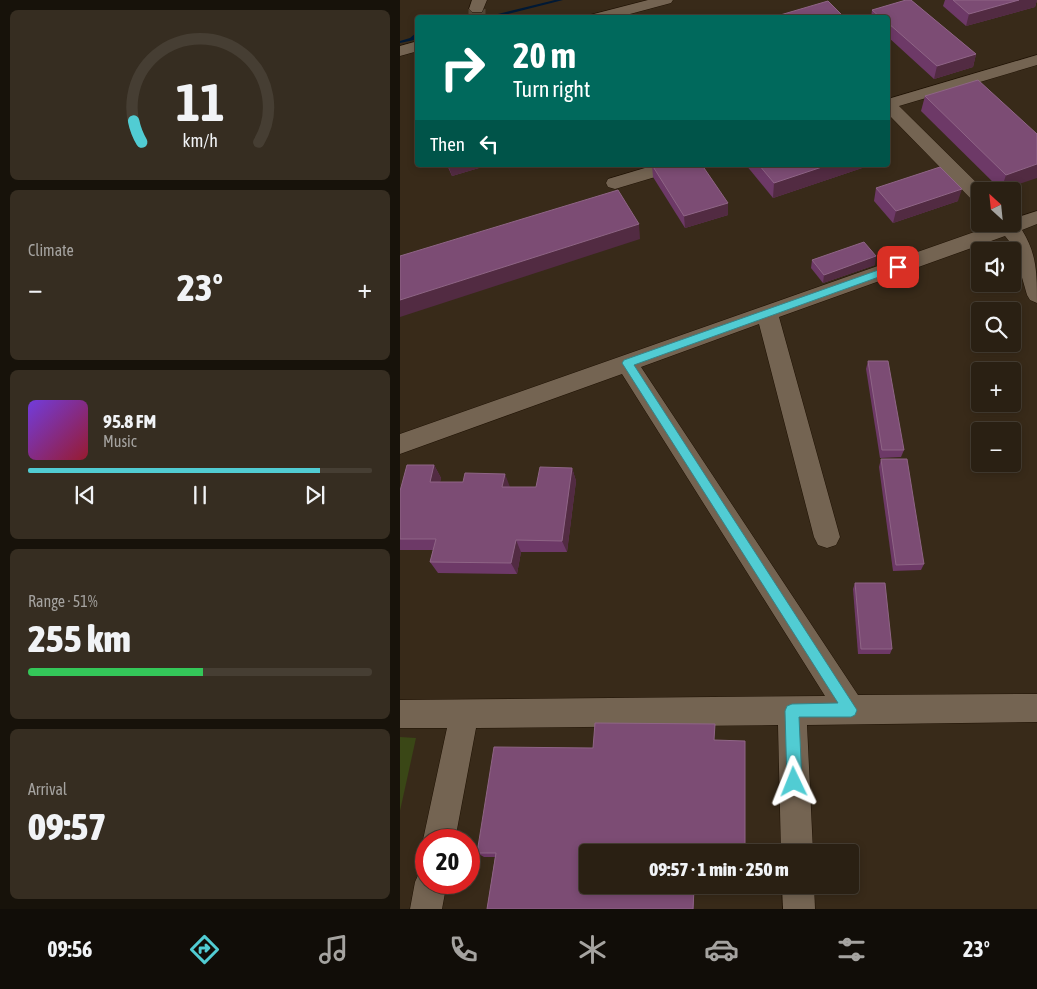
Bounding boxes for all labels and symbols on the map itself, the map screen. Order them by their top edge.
north arrow [971,182,1021,232]
pin [877,246,919,288]
position arrow [767,755,819,807]
speed limit sign: 20 [415,829,480,894]

